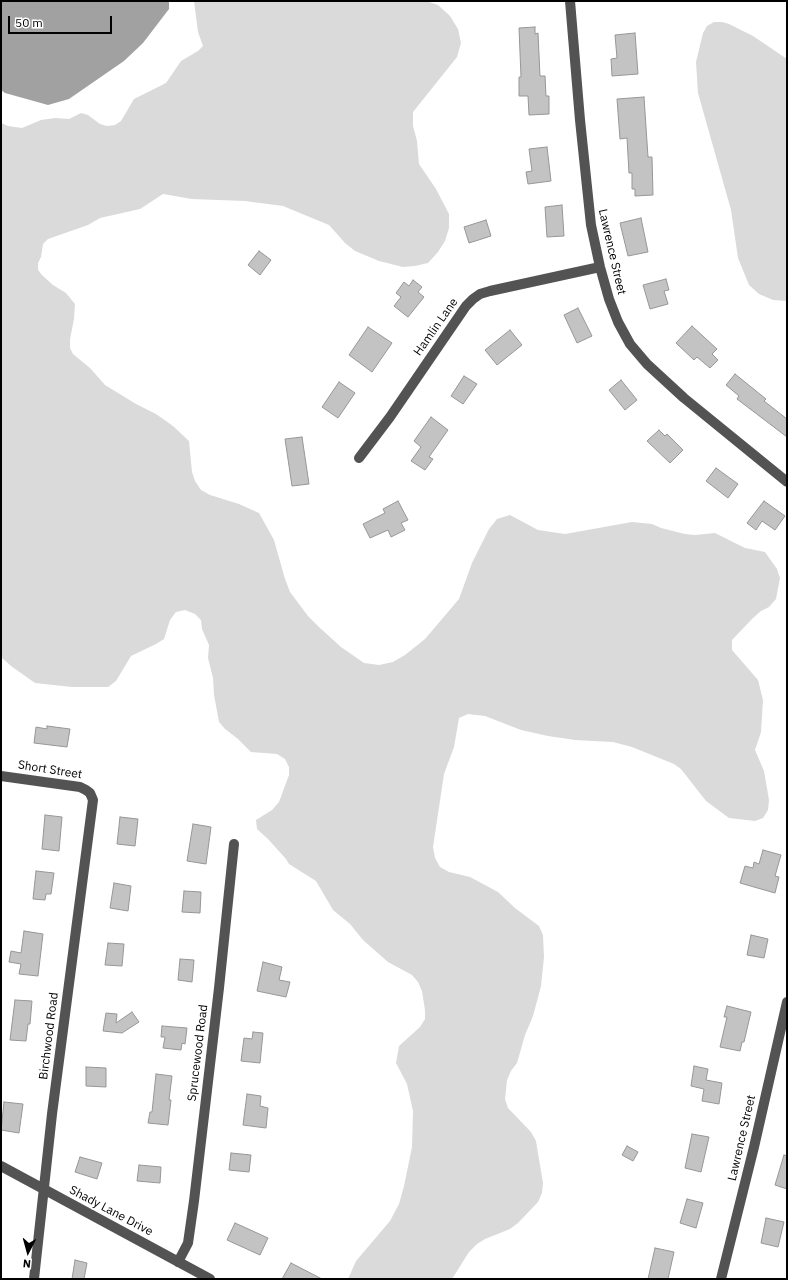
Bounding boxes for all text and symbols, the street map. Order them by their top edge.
scale bar [10,8,114,34]
text: 50 m [15,15,43,30]
street label: Lawrence Street [595,208,629,296]
street label: Hamlin Lane [411,295,461,359]
street label: Short Street [17,758,83,782]
street label: Birchwood Road [36,991,62,1081]
street label: Sprucewood Road [185,1004,211,1102]
street label: Lawrence Street [725,1094,759,1182]
street label: Shady Lane Drive [67,1183,155,1239]
north arrow [8,1232,48,1272]
text: N [22,1257,31,1271]

